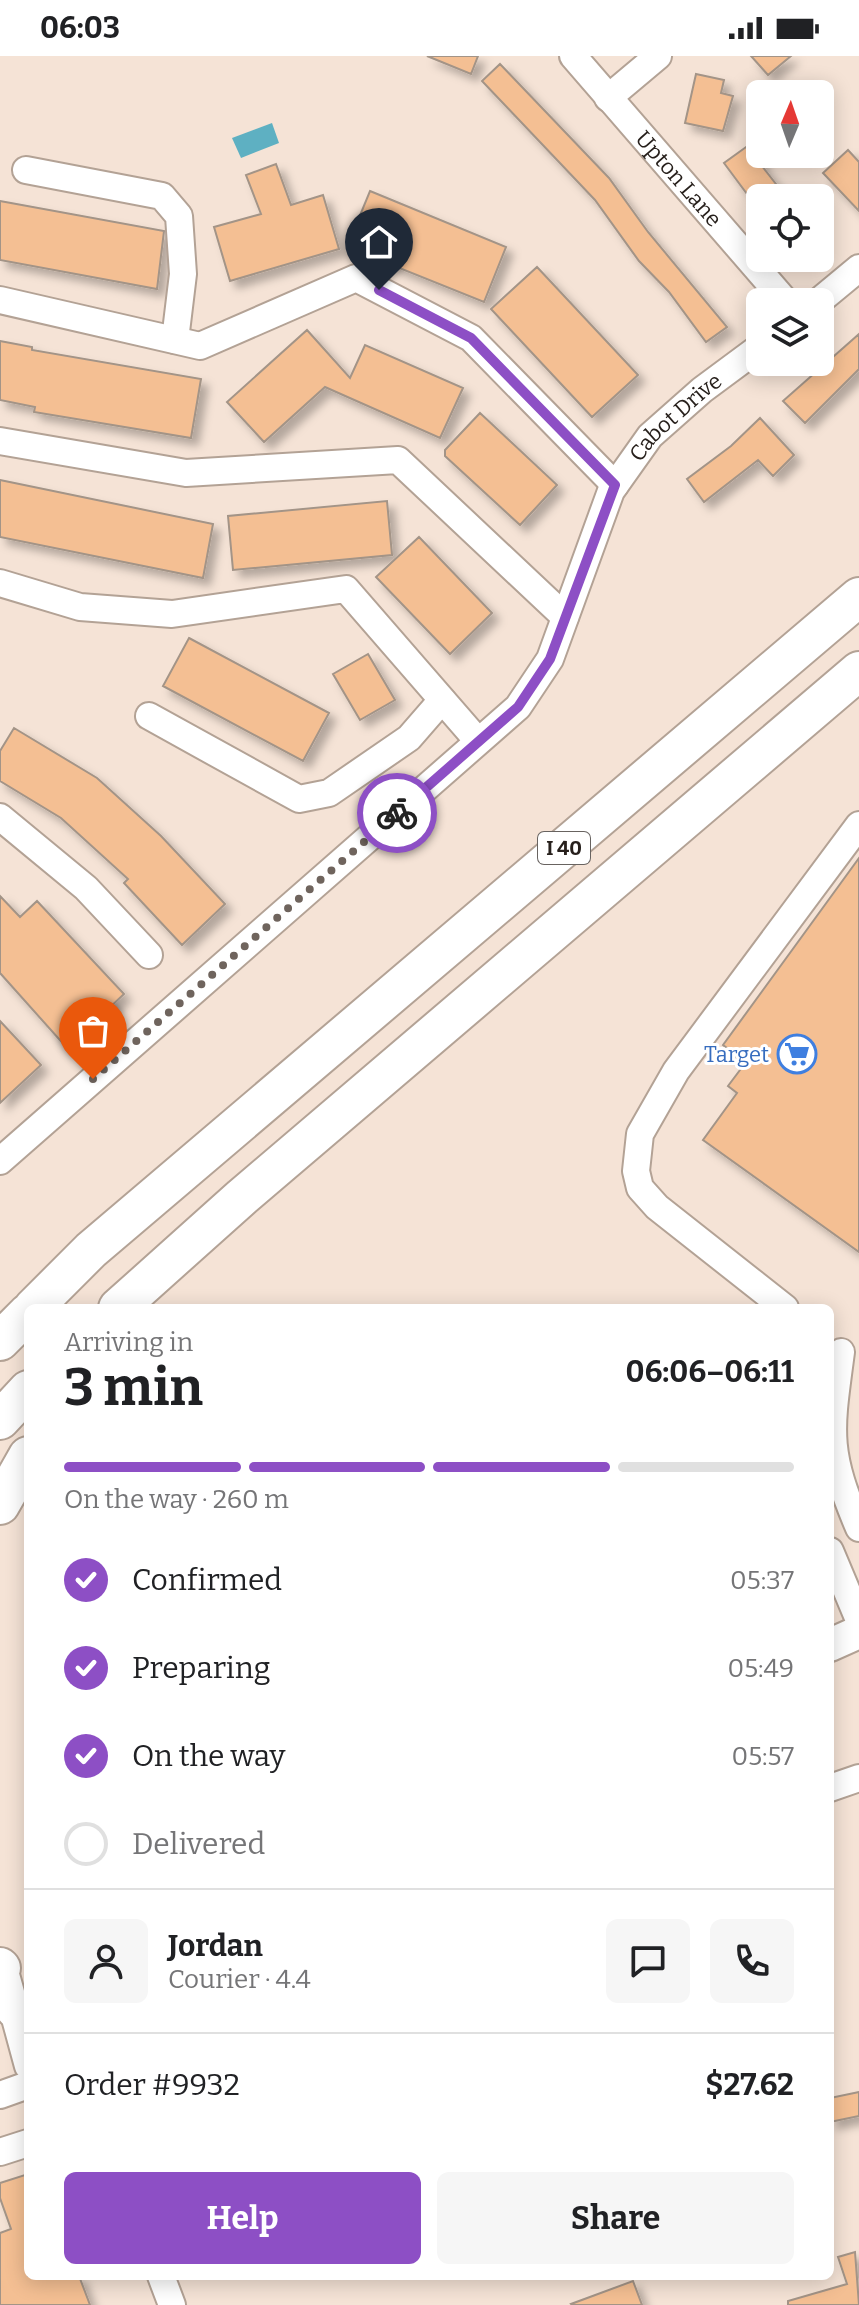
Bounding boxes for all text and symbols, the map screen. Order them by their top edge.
text: 06:03 [40,10,120,46]
north arrow [746,80,834,168]
map controls [746,80,834,376]
street label: Upton Lane [630,125,728,232]
button: locate [746,184,834,272]
pin [345,208,413,290]
icon: home [357,220,401,264]
button: layers [746,288,834,376]
street label: Cabot Drive [623,367,727,467]
courier [357,773,437,853]
icon: bike [375,791,419,835]
road number: I 40 [538,832,590,864]
pin [59,997,127,1079]
icon: bag [71,1009,115,1053]
supermarket icon: Target [776,1033,818,1075]
place label: Target [704,1041,769,1068]
text: Arriving in [64,1327,193,1358]
text: 06:06–06:11 [626,1354,794,1390]
text: 3 min [64,1356,203,1419]
text: On the way · 260 m [64,1484,289,1515]
icon: check [64,1558,108,1602]
text: Confirmed [132,1562,282,1598]
text: 05:37 [730,1565,794,1596]
icon: check [64,1646,108,1690]
text: Preparing [132,1650,270,1686]
text: 05:49 [728,1653,794,1684]
icon: check [64,1734,108,1778]
text: On the way [132,1738,285,1774]
text: 05:57 [732,1741,794,1772]
text: Delivered [132,1826,265,1862]
button: person [64,1919,148,2003]
button: chat [606,1919,690,2003]
button: phone [710,1919,794,2003]
text: Jordan [168,1928,263,1964]
text: Courier · 4.4 [168,1964,311,1995]
text: Order #9932 [64,2067,240,2103]
text: $27.62 [705,2067,794,2103]
button: Help [64,2172,421,2264]
button: Share [437,2172,794,2264]

